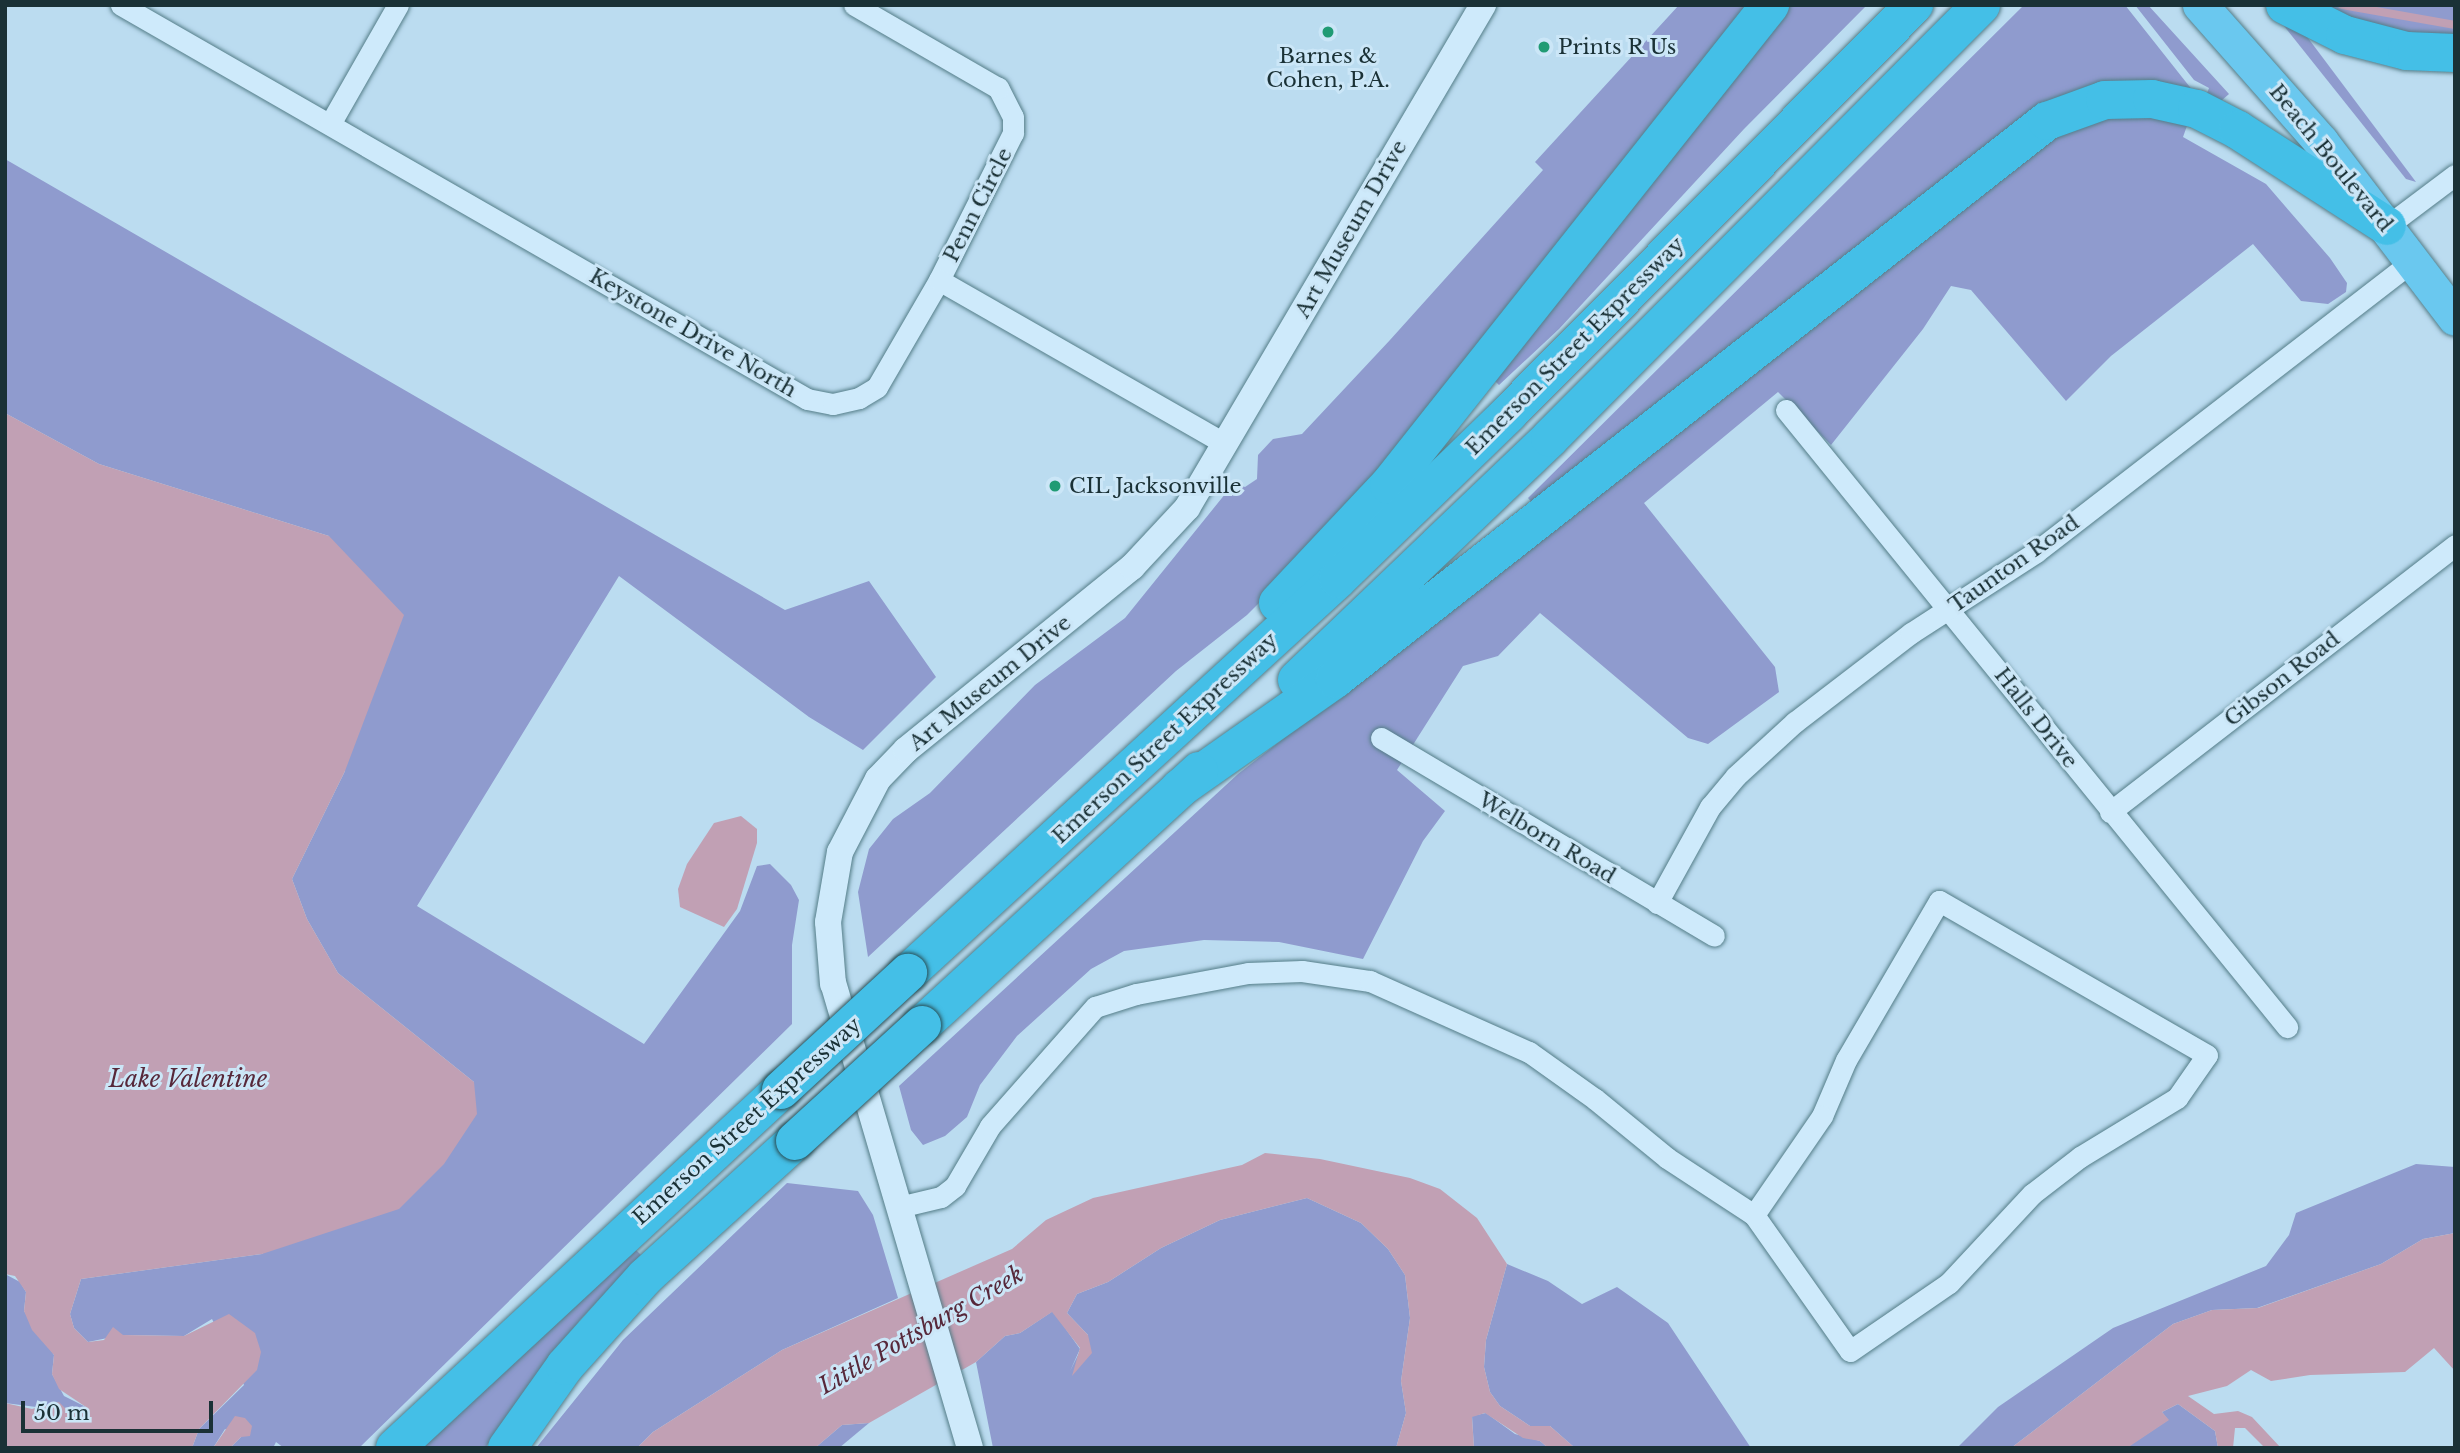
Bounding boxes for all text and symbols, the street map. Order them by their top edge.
marker: Barnes & Cohen, P.A. [1320,24,1336,40]
place label: Prints R Us [1558,34,1677,60]
marker: Prints R Us [1536,39,1552,55]
place label: Barnes & Cohen, P.A. [1266,43,1390,93]
street label: Beach Boulevard [2264,79,2398,237]
street label: Art Museum Drive [1290,136,1412,322]
street label: Penn Circle [938,144,1018,266]
street label: Emerson Street Expressway [1461,232,1689,460]
street label: Keystone Drive North [585,263,801,403]
place label: CIL Jacksonville [1069,473,1242,499]
marker: CIL Jacksonville [1047,478,1063,494]
street label: Taunton Road [1944,510,2084,618]
street label: Art Museum Drive [904,610,1076,756]
street label: Gibson Road [2220,626,2344,732]
street label: Emerson Street Expressway [1047,627,1283,849]
street label: Halls Drive [1989,663,2083,773]
street label: Welborn Road [1474,787,1620,889]
street label: Emerson Street Expressway [628,1012,866,1230]
water label: Lake Valentine [109,1065,267,1093]
water label: Little Pottsburg Creek [814,1260,1028,1400]
scale bar [24,1386,217,1430]
text: 50 m [34,1400,89,1426]

